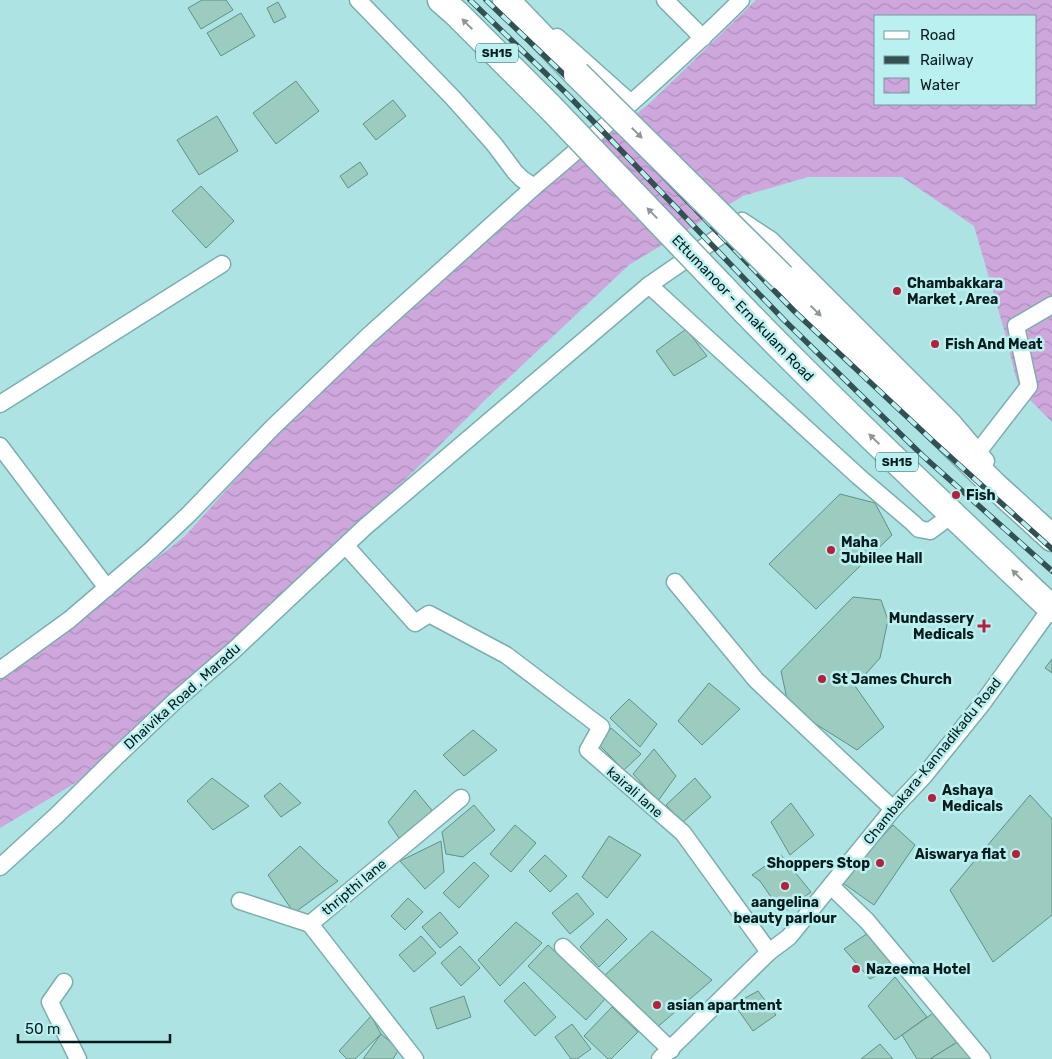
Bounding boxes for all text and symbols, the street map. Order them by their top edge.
legend [874,15,1037,105]
one-way arrow [461,18,473,30]
text: Road [920,26,956,44]
road number: SH15 [476,44,518,62]
text: Railway [920,51,974,69]
text: Water [920,76,960,94]
one-way arrow [630,127,642,139]
one-way arrow [646,208,658,220]
street label: Ettumanoor - Ernakulam Road [668,232,817,385]
place label: Chambakkara Market , Area [907,275,1003,308]
marker: Chambakkara Market , Area [891,285,903,297]
one-way arrow [810,305,822,317]
place label: Fish And Meat [945,336,1043,353]
marker: Fish And Meat [929,338,941,350]
one-way arrow [868,433,880,445]
road number: SH15 [876,452,918,472]
place label: Fish [966,487,996,504]
marker: Fish [950,489,962,501]
place label: Maha Jubilee Hall [841,534,923,567]
marker: Maha Jubilee Hall [825,544,837,556]
one-way arrow [1011,569,1023,581]
place label: Mundassery Medicals [889,610,975,643]
marker: Mundassery Medicals [978,620,990,632]
street label: Dhaivika Road , Maradu [121,640,244,753]
place label: St James Church [832,671,952,688]
marker: St James Church [816,673,828,685]
street label: Chambakara-Kannadikadu Road [860,675,1005,848]
street label: kairali lane [603,763,666,821]
place label: Ashaya Medicals [942,782,1003,815]
marker: Ashaya Medicals [926,792,938,804]
place label: Aiswarya flat [915,846,1006,863]
marker: Aiswarya flat [1010,848,1022,860]
street label: thripthi lane [319,855,390,919]
place label: Shoppers Stop [767,855,870,872]
marker: Shoppers Stop [874,857,886,869]
marker: aangelina beauty parlour [779,880,791,892]
place label: aangelina beauty parlour [733,894,837,927]
place label: Nazeema Hotel [866,961,971,978]
marker: Nazeema Hotel [850,963,862,975]
place label: asian apartment [667,997,783,1014]
marker: asian apartment [651,999,663,1011]
scale bar [18,1012,170,1044]
text: 50 m [25,1020,60,1038]

